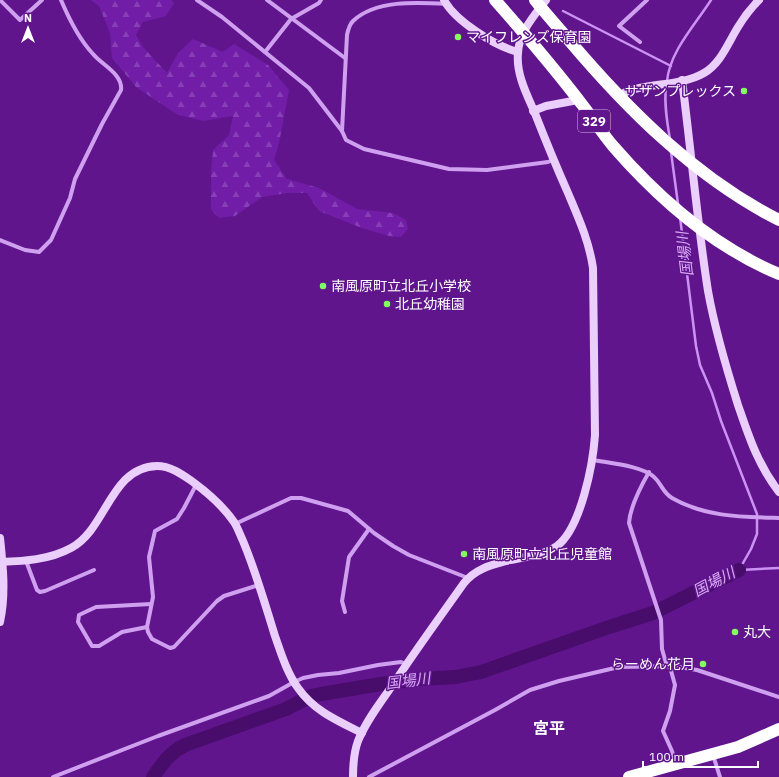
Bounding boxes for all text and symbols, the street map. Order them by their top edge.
north arrow [8,8,48,48]
text: N [24,11,32,25]
place label: マイフレンズ保育園 [466,28,592,46]
marker: マイフレンズ保育園 [453,32,463,42]
place label: サザンプレックス [625,82,736,100]
marker: サザンプレックス [739,86,749,96]
road number: 329 [578,110,610,132]
water label: 国場川 [672,229,697,278]
place label: 南風原町立北丘小学校 [331,277,471,295]
marker: 南風原町立北丘小学校 [318,281,328,291]
place label: 北丘幼稚園 [395,295,465,313]
marker: 北丘幼稚園 [382,299,392,309]
place label: 南風原町立北丘児童館 [472,545,612,563]
marker: 南風原町立北丘児童館 [459,549,469,559]
water label: 国場川 [689,562,740,601]
place label: 丸大 [743,623,771,641]
marker: 丸大 [730,627,740,637]
place label: らーめん花月 [611,655,695,673]
marker: らーめん花月 [698,659,708,669]
water label: 国場川 [384,668,433,693]
district label: 宮平 [533,718,565,738]
scale bar [643,743,758,769]
text: 100 m [649,749,684,764]

